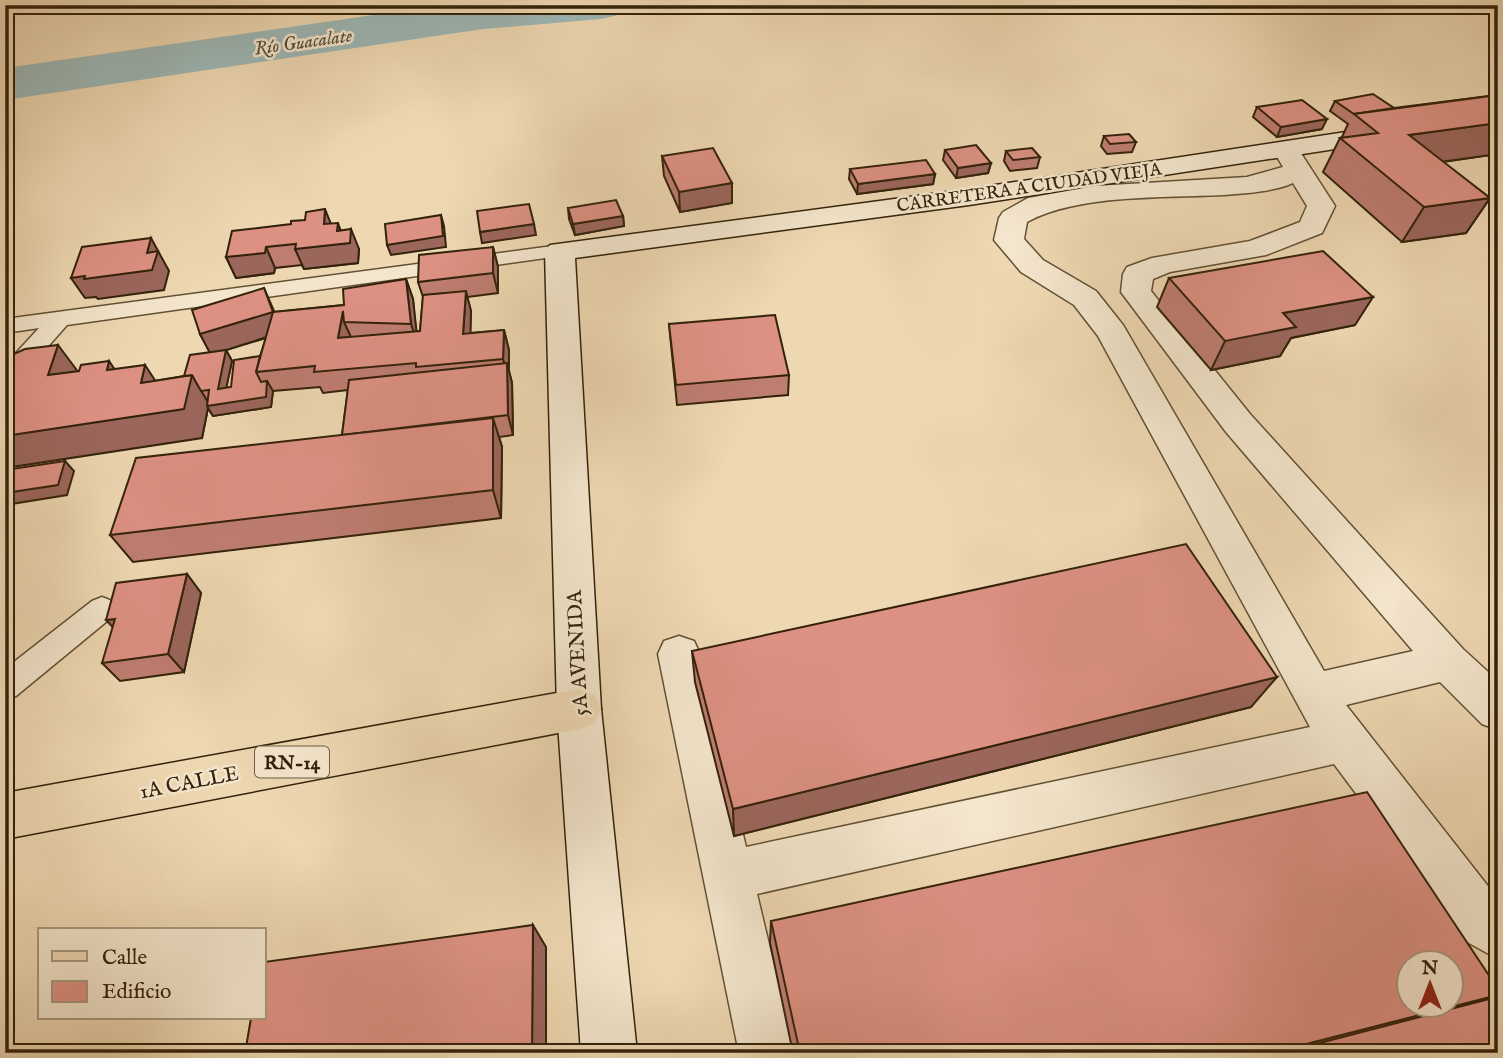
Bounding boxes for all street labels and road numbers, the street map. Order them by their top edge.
street label: CARRETERA A CIUDAD VIEJA [895,158,1164,218]
street label: 5A AVENIDA [562,589,595,716]
road number: RN-14 [255,747,329,778]
street label: 1A CALLE [138,761,241,806]

